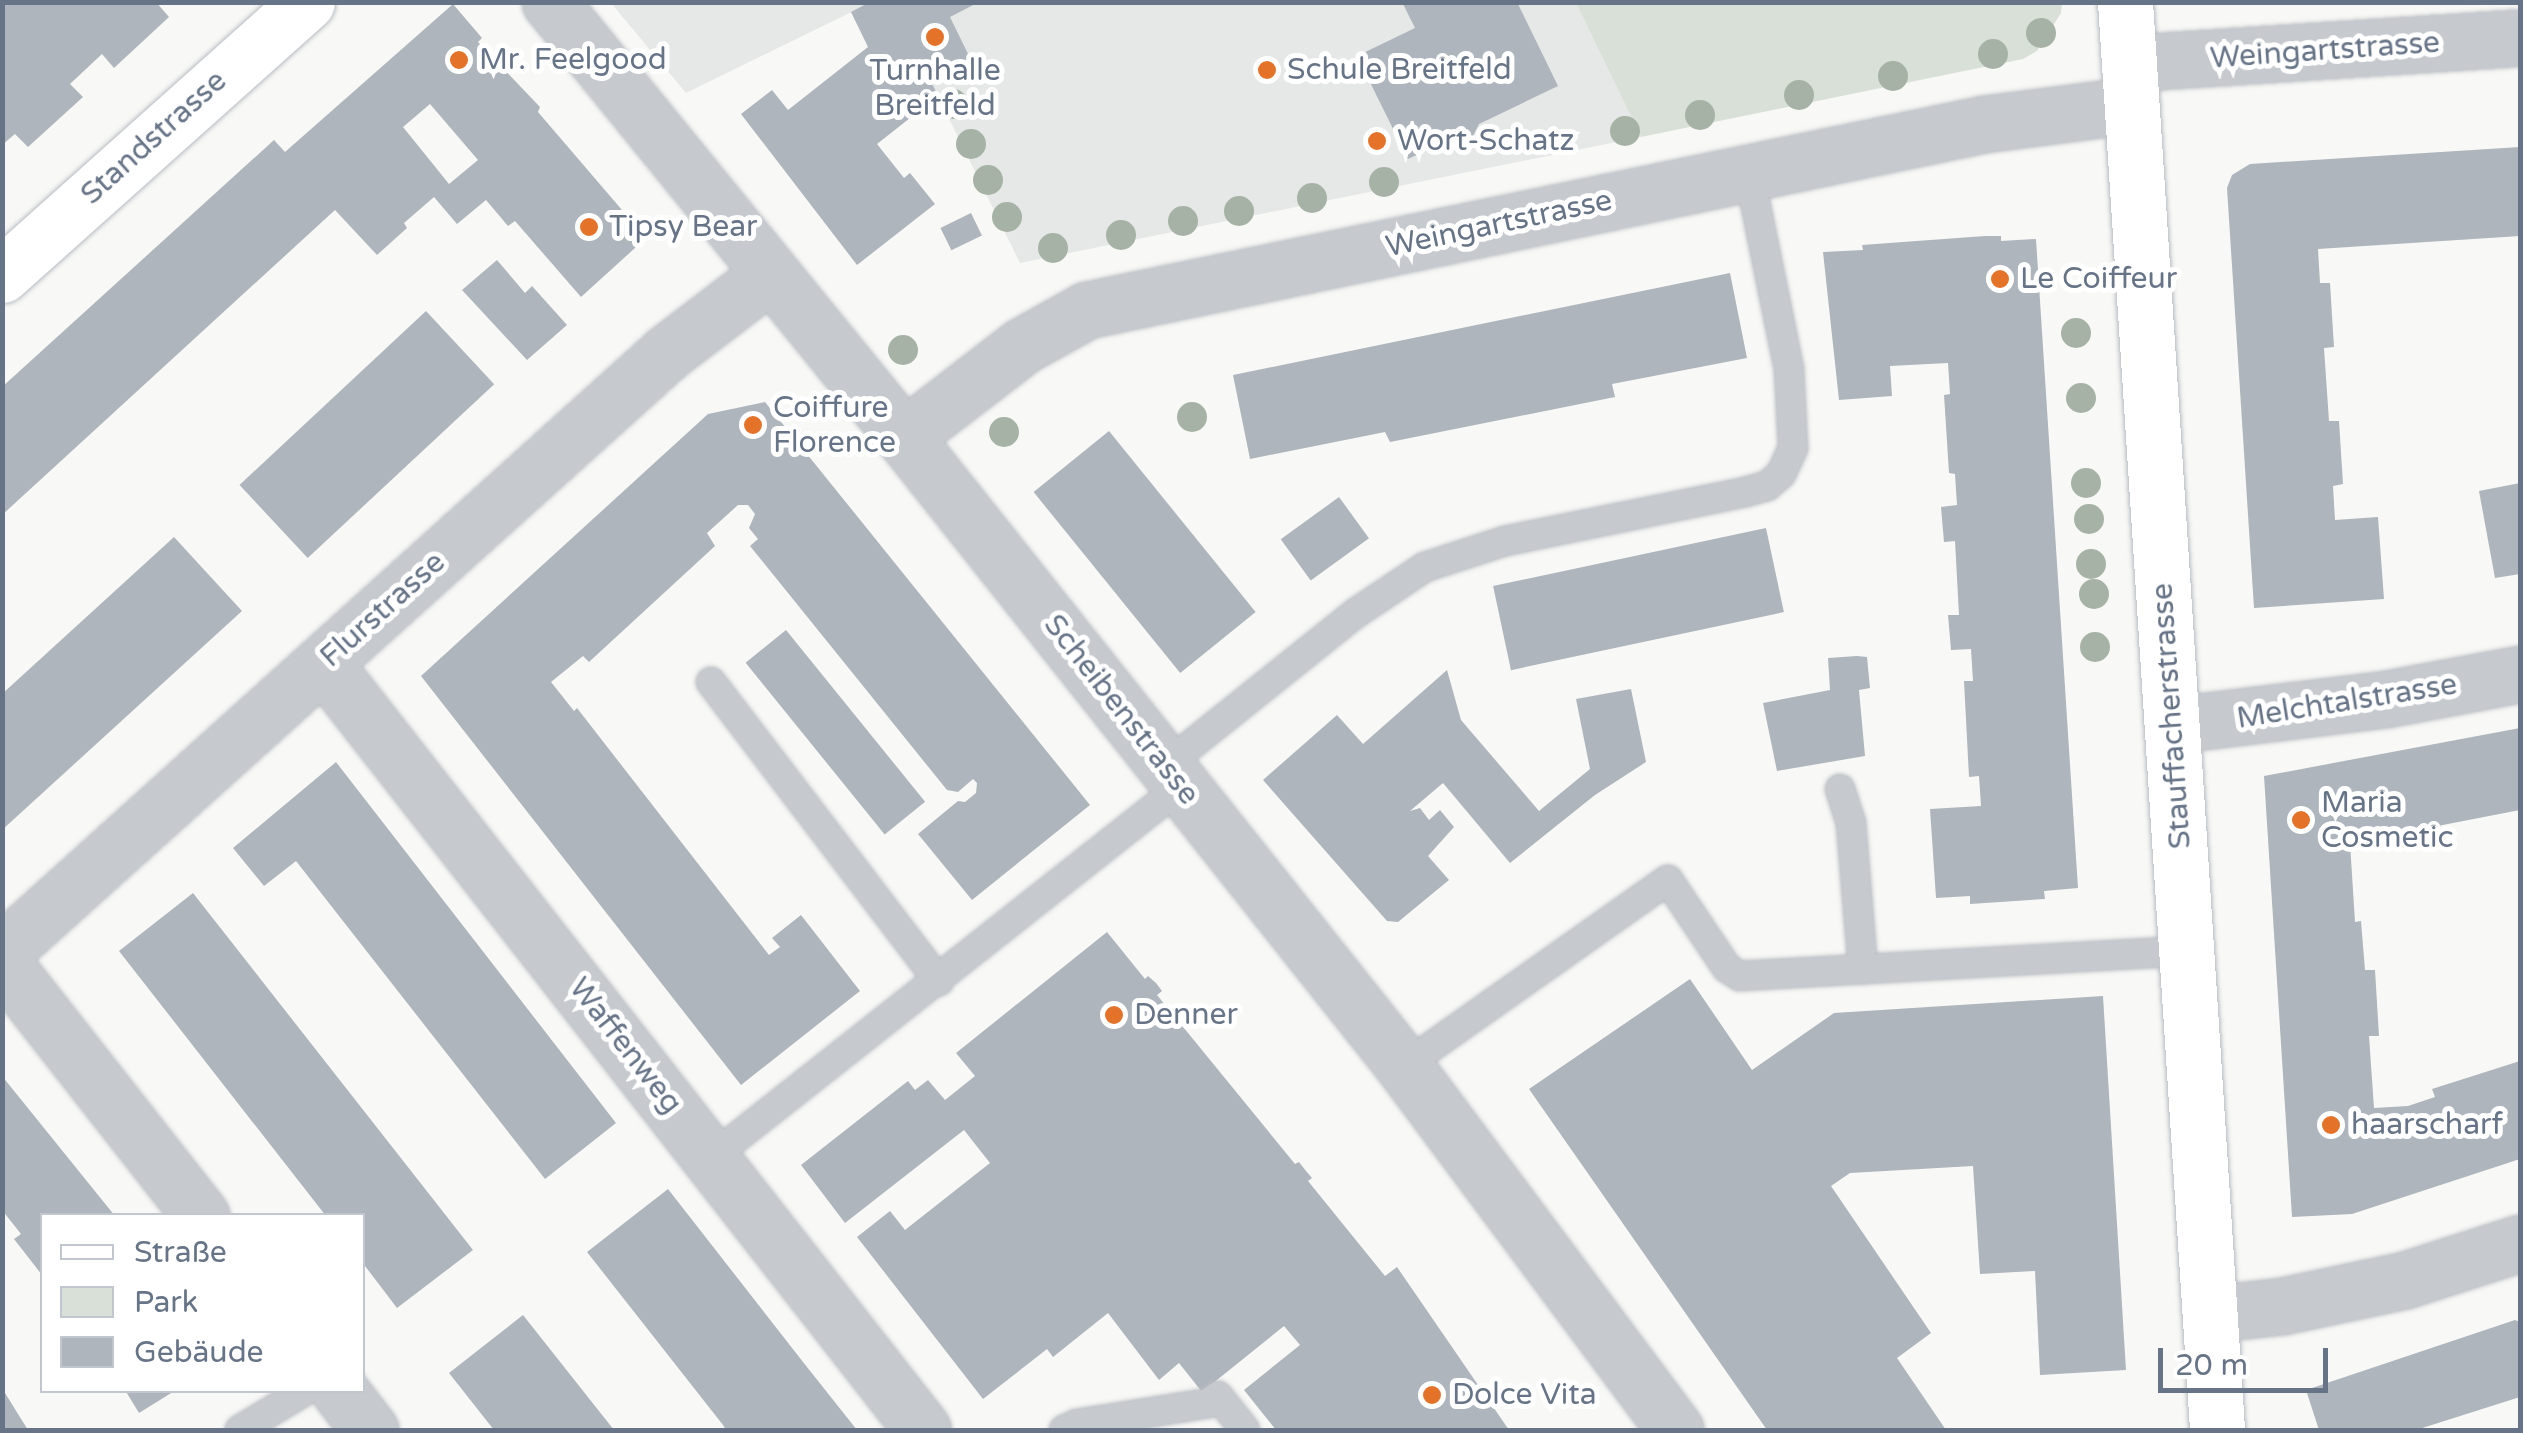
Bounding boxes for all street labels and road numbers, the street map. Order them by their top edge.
street label: Weingartstrasse [2209,25,2441,77]
street label: Standstrasse [74,63,234,213]
street label: Weingartstrasse [1383,182,1615,266]
street label: Flurstrasse [313,545,453,675]
street label: Stauffacherstrasse [2145,582,2199,850]
street label: Scheibenstrasse [1036,608,1206,812]
street label: Melchtalstrasse [2234,667,2460,737]
street label: Waffenweg [561,971,689,1121]

